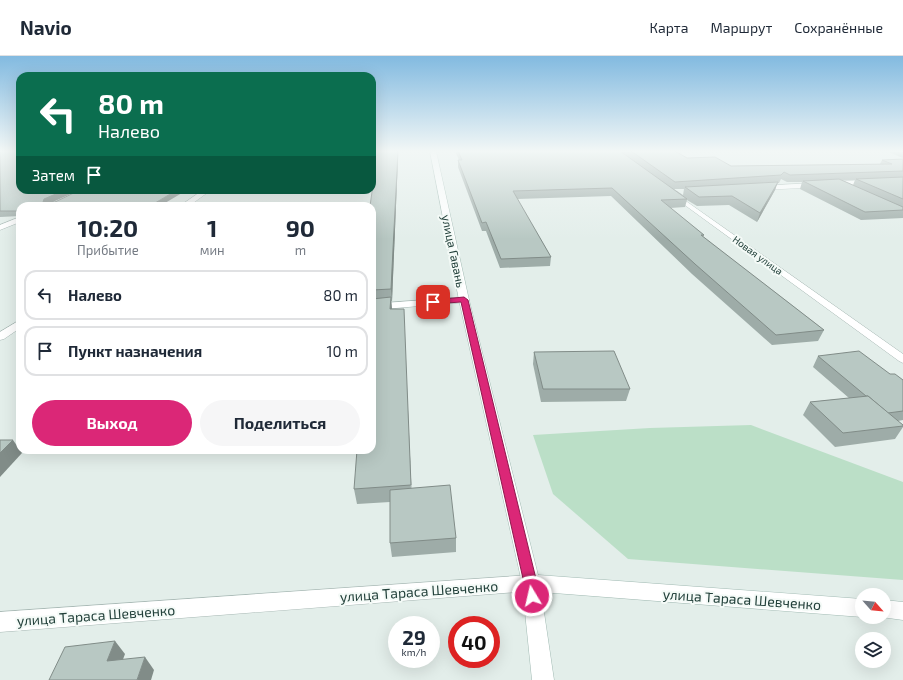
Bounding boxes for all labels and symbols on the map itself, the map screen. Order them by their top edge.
street label: улица Гавань [438,213,469,289]
street label: Новая улица [730,233,785,278]
pin [416,285,450,319]
position arrow [511,575,553,617]
street label: улица Тараса Шевченко [339,577,499,605]
street label: улица Тараса Шевченко [662,585,822,613]
north arrow [855,588,891,624]
street label: улица Тараса Шевченко [16,601,176,629]
speed limit sign: 40 [448,616,500,668]

